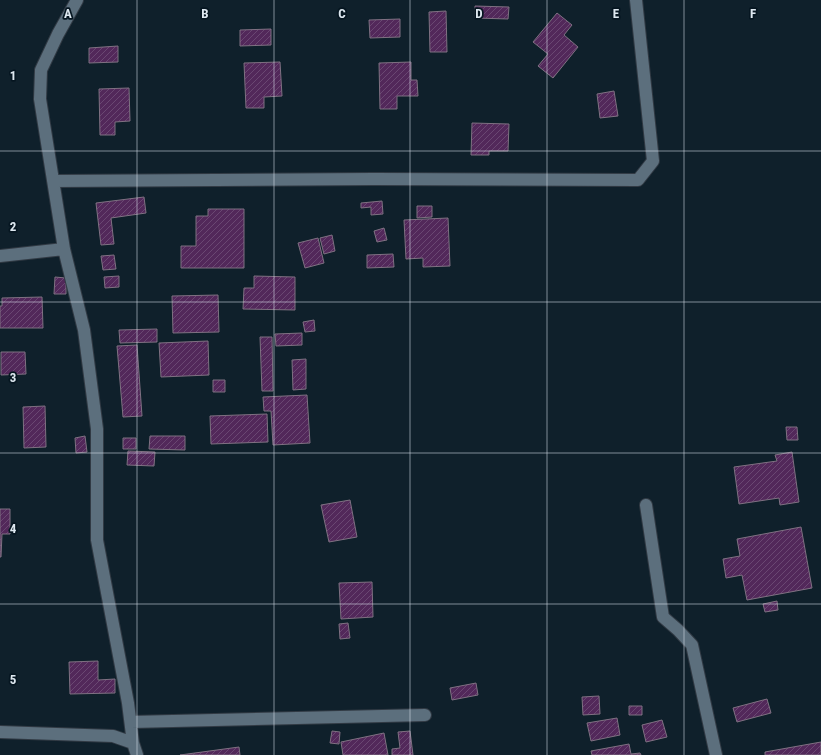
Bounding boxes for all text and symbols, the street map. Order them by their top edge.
text: A [64,6,72,21]
text: B [201,6,209,21]
text: C [338,6,346,21]
text: D [475,6,483,21]
text: E [613,6,620,21]
text: F [750,6,756,21]
text: 1 [10,68,16,83]
text: 2 [10,219,17,234]
text: 3 [10,370,16,385]
text: 4 [10,521,17,536]
text: 5 [10,672,17,687]

